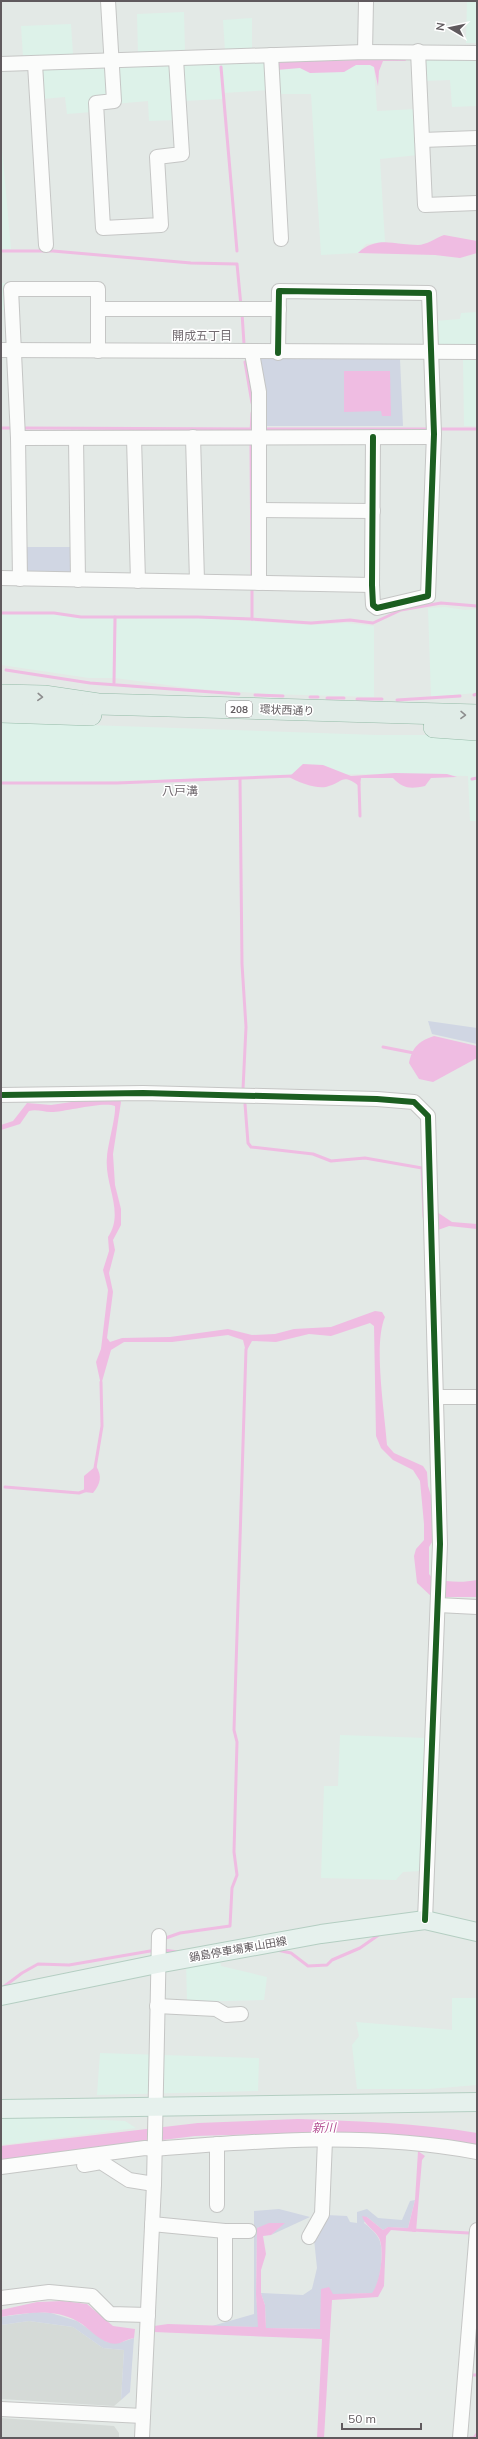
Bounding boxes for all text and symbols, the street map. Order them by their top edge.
north arrow [430,8,470,48]
text: N [433,21,448,32]
district label: 開成五丁目 [172,328,232,343]
one-way arrow [37,692,43,701]
road number: 208 [226,701,252,717]
street label: 環状西通り [259,702,315,718]
one-way arrow [460,711,466,719]
district label: 八戸溝 [162,783,198,798]
street label: 鍋島停車場東山田線 [188,1934,288,1964]
water label: 新川 [312,2120,338,2135]
scale bar [342,2405,421,2431]
text: 50 m [348,2411,376,2426]

